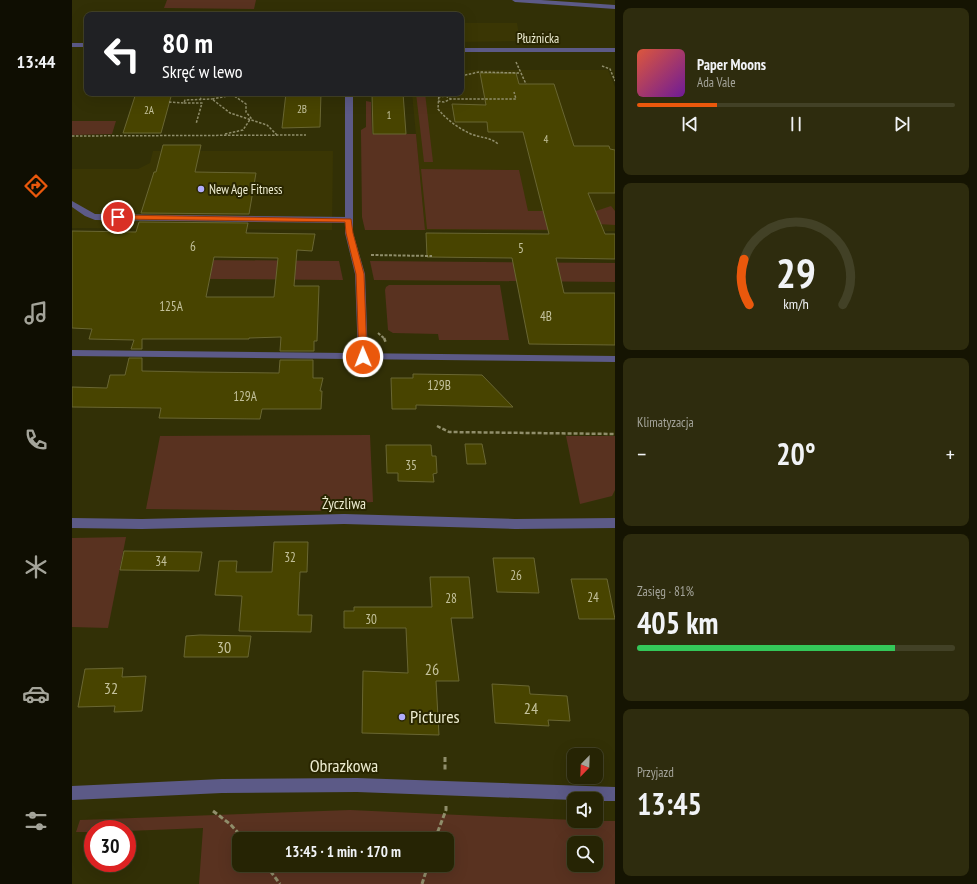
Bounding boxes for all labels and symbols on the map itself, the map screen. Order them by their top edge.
street label: Płużnicka [517,30,559,47]
house number: 2B [297,102,307,116]
house number: 2A [144,103,155,117]
house number: 1 [387,108,392,122]
house number: 4 [544,132,549,146]
place label: New Age Fitness [209,181,282,198]
marker: New Age Fitness [196,184,206,194]
pin [101,200,135,234]
house number: 6 [190,238,196,255]
house number: 5 [518,240,524,257]
house number: 125A [159,298,184,315]
house number: 4B [540,308,552,325]
position arrow [342,336,384,378]
house number: 129B [427,377,451,394]
house number: 129A [233,388,258,405]
house number: 35 [405,457,417,474]
street label: Życzliwa [322,494,366,513]
house number: 32 [284,549,296,566]
house number: 34 [155,553,167,570]
house number: 26 [510,567,522,584]
house number: 24 [587,589,599,606]
house number: 28 [445,590,457,607]
house number: 30 [365,611,377,628]
house number: 30 [217,637,231,657]
house number: 26 [425,659,439,679]
house number: 32 [104,678,118,698]
house number: 24 [524,698,538,718]
place label: Pictures [410,705,460,728]
marker: Pictures [397,712,407,722]
north arrow [567,748,603,784]
street label: Obrazkowa [310,754,378,777]
speed limit sign: 30 [84,820,136,872]

